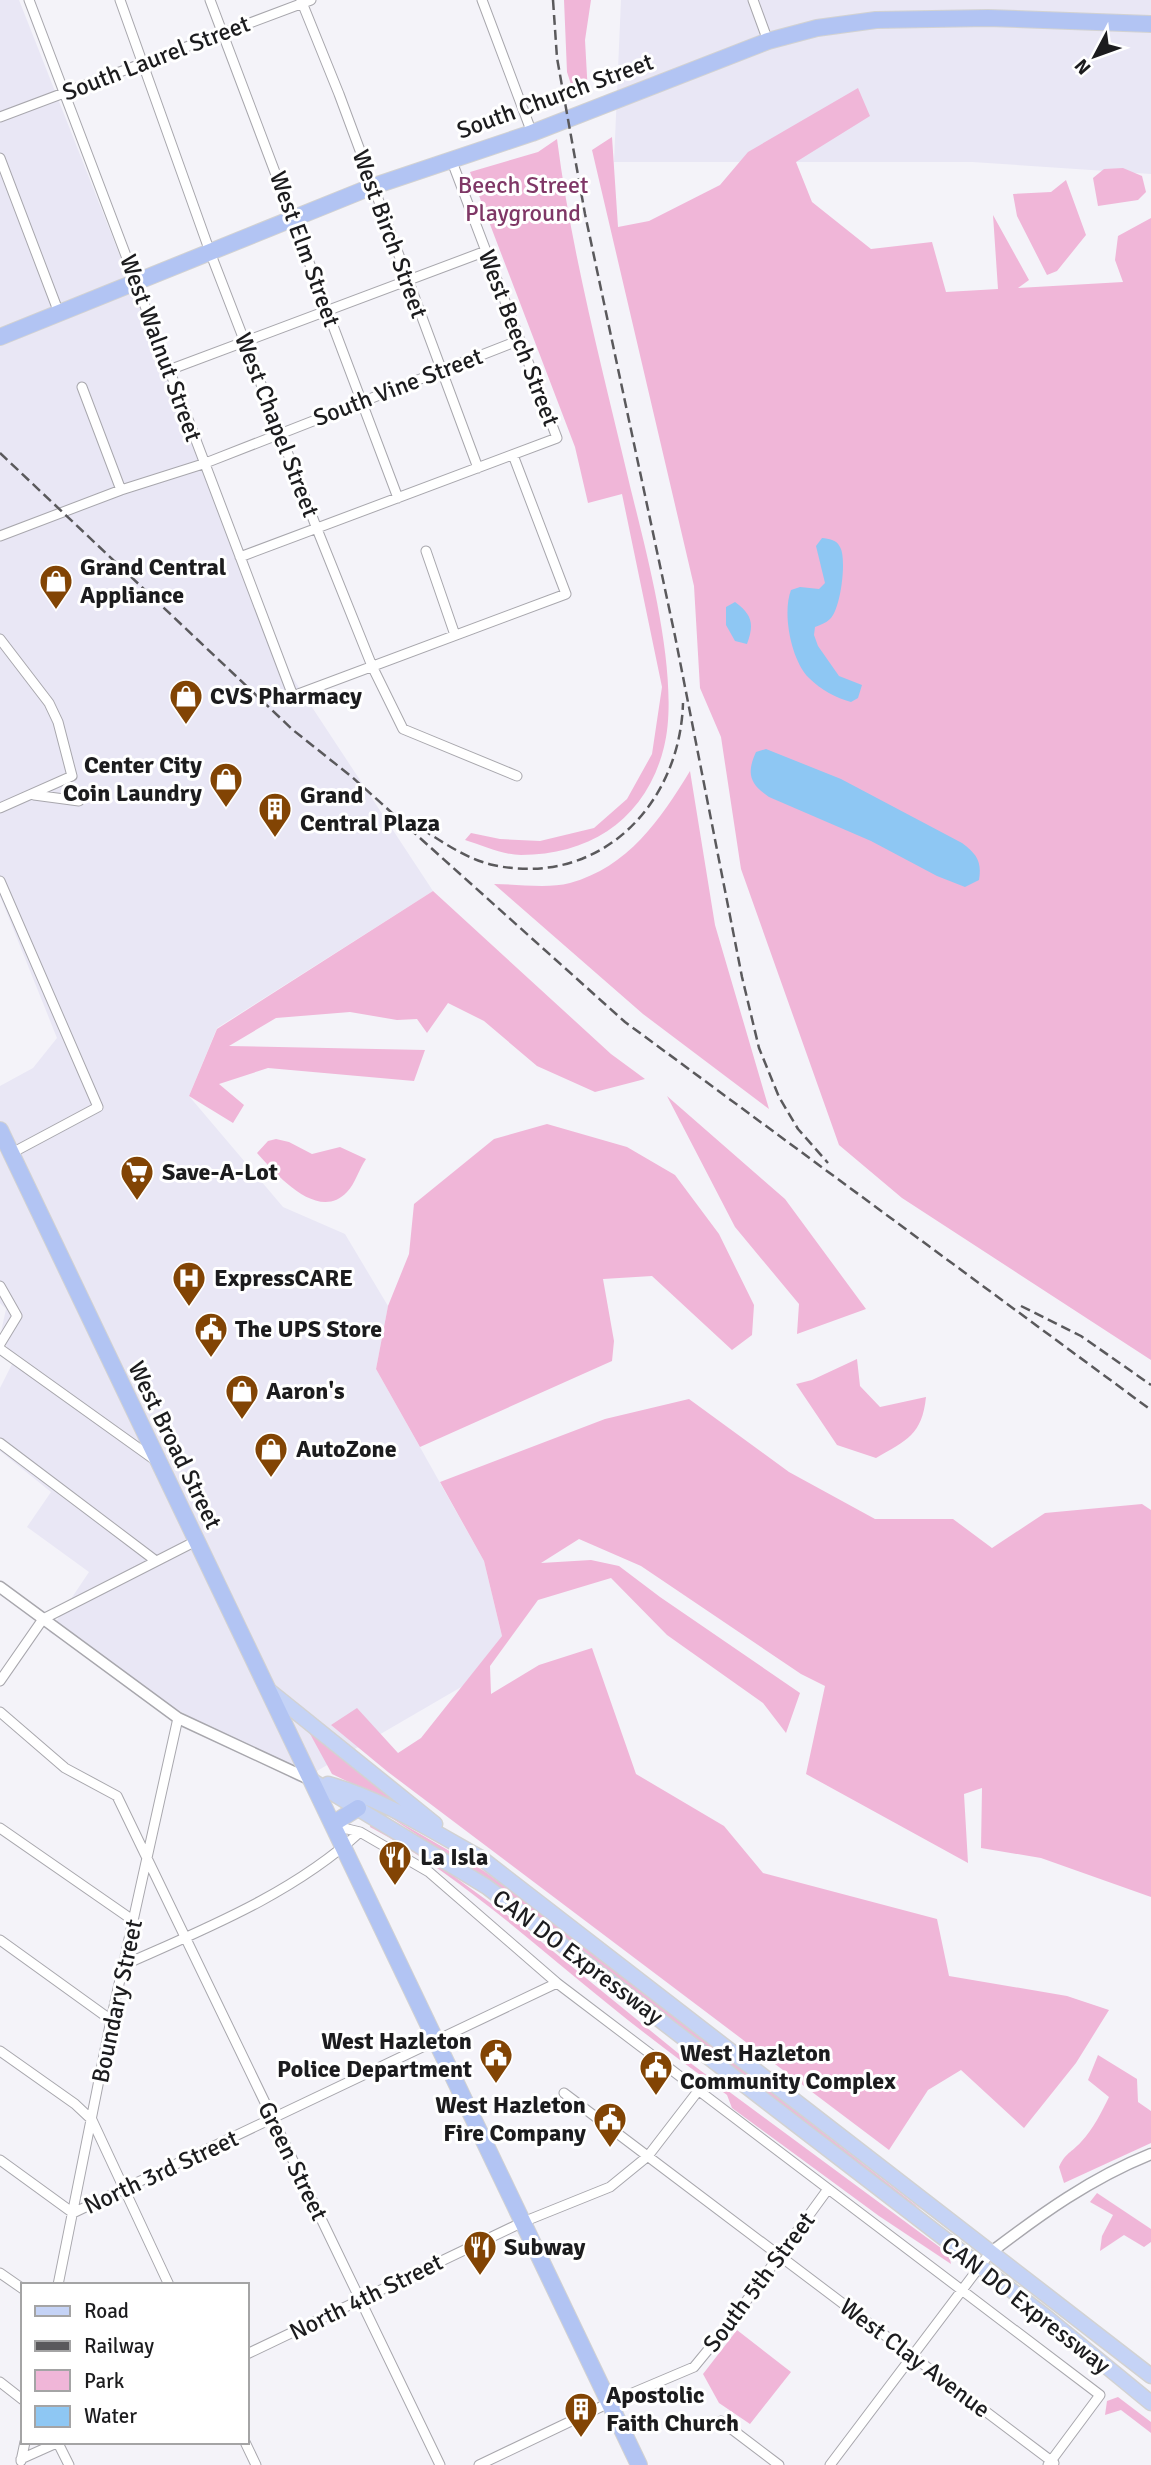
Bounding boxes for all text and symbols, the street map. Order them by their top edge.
street label: South Laurel Street [58,8,254,108]
north arrow [1060,21,1130,91]
street label: South Church Street [453,47,657,145]
text: N [1070,54,1096,79]
street label: West Birch Street [346,146,434,322]
street label: West Elm Street [263,167,347,331]
park label: Beech Street Playground [458,170,588,228]
street label: West Beech Street [472,246,566,430]
street label: West Walnut Street [113,250,209,446]
street label: West Chapel Street [228,329,326,521]
street label: South Vine Street [309,341,487,433]
place label: Grand Central Appliance [80,552,227,610]
shop icon: Grand Central Appliance [37,562,75,611]
shop icon: CVS Pharmacy [167,677,205,726]
place label: CVS Pharmacy [210,681,362,711]
place label: Center City Coin Laundry [63,750,202,808]
shop icon: Center City Coin Laundry [207,760,245,809]
place label: Grand Central Plaza [300,780,440,838]
building icon: Grand Central Plaza [256,790,294,839]
supermarket icon: Save-A-Lot [118,1153,156,1202]
place label: Save-A-Lot [162,1157,278,1187]
hospital icon: ExpressCARE [170,1259,208,1308]
place label: ExpressCARE [214,1263,353,1293]
public building icon: The UPS Store [192,1310,230,1359]
place label: The UPS Store [235,1314,382,1344]
street label: West Broad Street [121,1356,229,1534]
shop icon: Aaron's [223,1372,261,1421]
place label: Aaron's [266,1376,345,1406]
shop icon: AutoZone [252,1430,290,1479]
place label: AutoZone [296,1434,397,1464]
restaurant icon: La Isla [376,1838,414,1887]
place label: La Isla [420,1842,488,1872]
street label: CAN DO Expressway [487,1883,669,2031]
street label: Boundary Street [85,1916,149,2086]
place label: West Hazleton Police Department [277,2026,472,2084]
public building icon: West Hazleton Police Department [477,2036,515,2085]
place label: West Hazleton Community Complex [680,2038,896,2096]
public building icon: West Hazleton Community Complex [637,2048,675,2097]
place label: West Hazleton Fire Company [435,2090,586,2148]
street label: Green Street [251,2097,335,2225]
public building icon: West Hazleton Fire Company [591,2100,629,2149]
street label: North 3rd Street [79,2123,243,2221]
street label: South 5th Street [696,2206,822,2358]
restaurant icon: Subway [461,2228,499,2277]
street label: CAN DO Expressway [935,2230,1117,2380]
place label: Subway [504,2232,585,2262]
street label: North 4th Street [284,2247,448,2347]
legend [21,2283,248,2444]
street label: West Clay Avenue [834,2292,996,2424]
text: Road [84,2298,129,2324]
text: Railway [84,2333,154,2359]
text: Park [84,2368,125,2394]
place label: Apostolic Faith Church [606,2380,739,2438]
building icon: Apostolic Faith Church [562,2390,600,2439]
text: Water [84,2403,137,2429]

